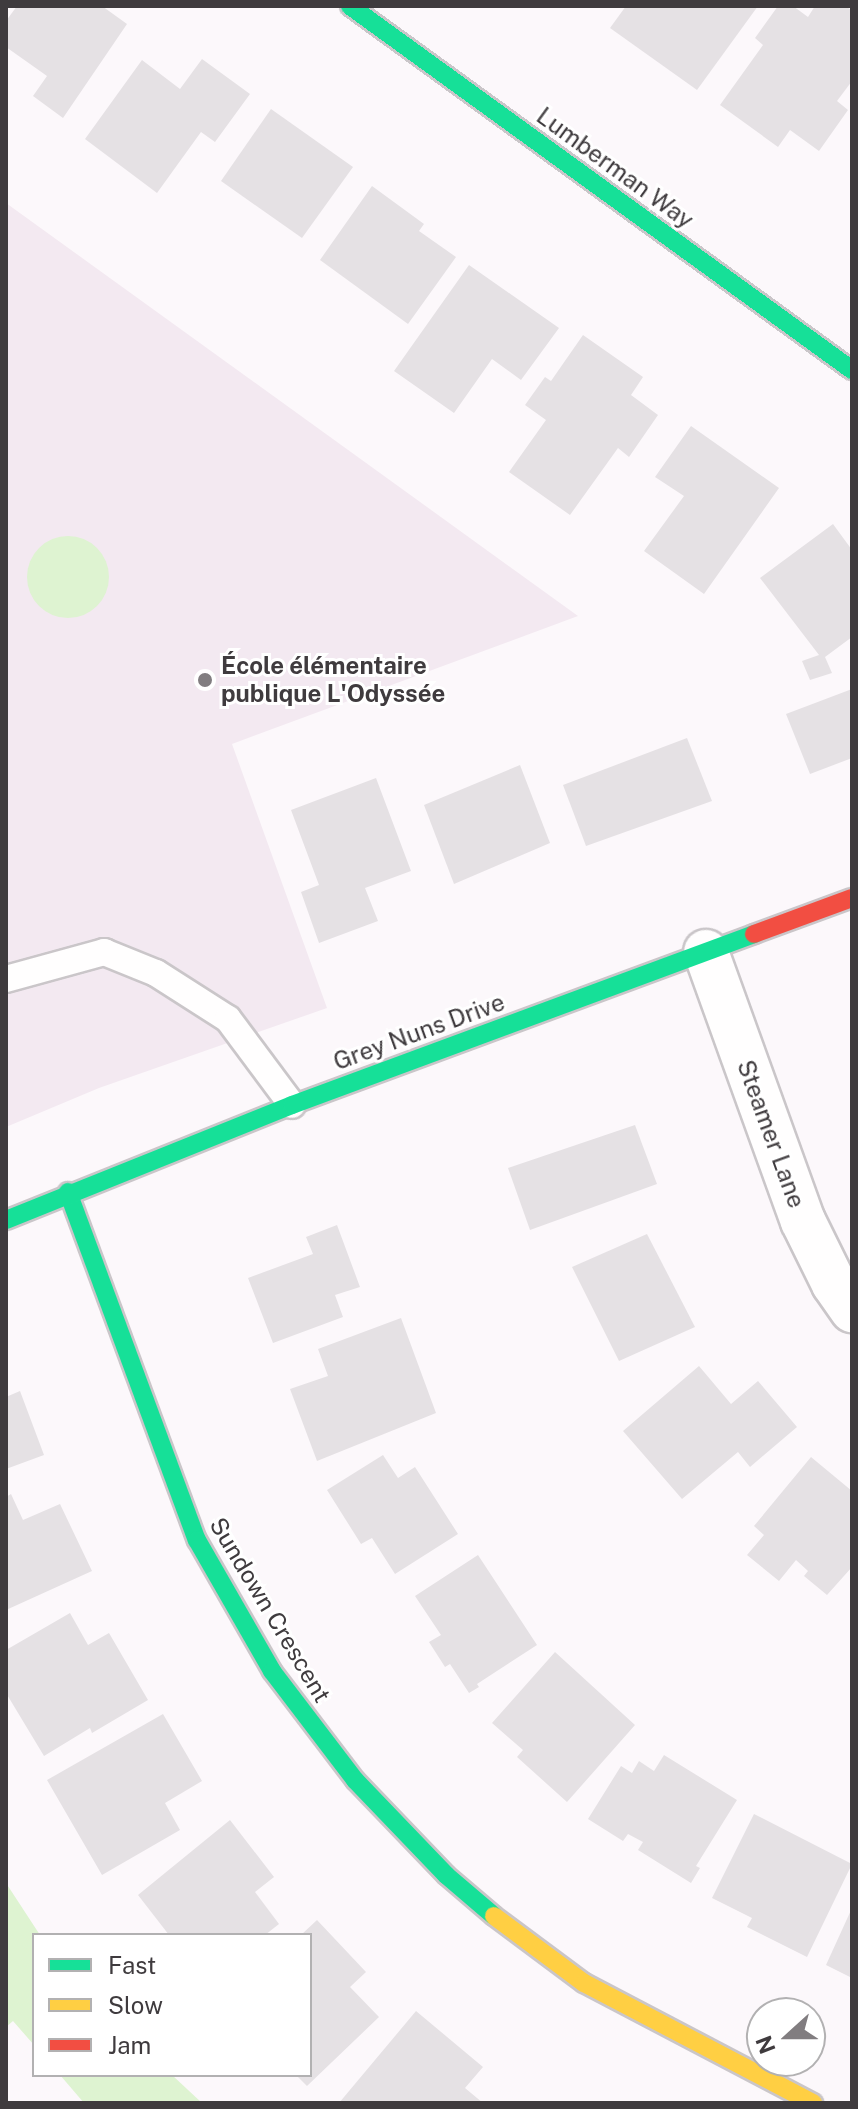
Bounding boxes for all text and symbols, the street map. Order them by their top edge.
street label: Lumberman Way [531,101,699,235]
place label: École élémentaire publique L'Odyssée [221,652,445,708]
marker: École élémentaire publique L'Odyssée [196,671,214,689]
street label: Grey Nuns Drive [329,988,509,1076]
street label: Steamer Lane [731,1056,811,1212]
street label: Sundown Crescent [203,1512,337,1708]
legend [32,1933,312,2077]
text: Fast [108,1951,156,1979]
text: Slow [108,1991,163,2019]
north arrow [746,1997,826,2077]
text: Jam [108,2031,151,2059]
text: N [750,2032,781,2058]

